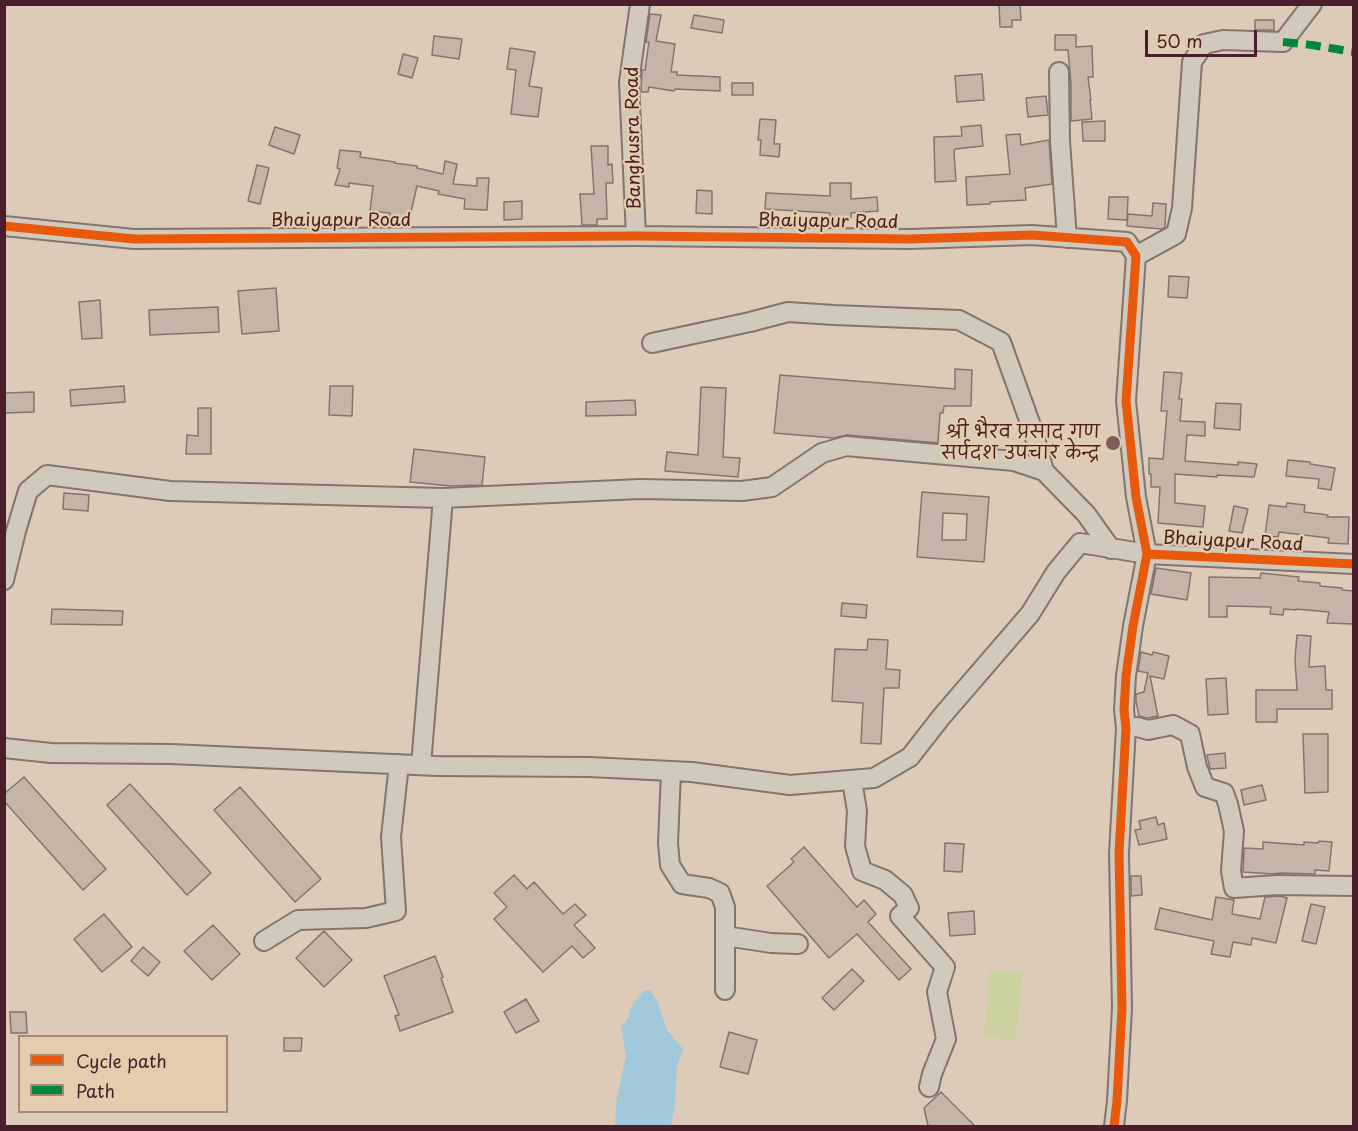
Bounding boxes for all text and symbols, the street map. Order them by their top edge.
scale bar [1148,18,1260,56]
text: 50 m [1156,27,1203,54]
street label: Banghusra Road [622,66,646,210]
street label: Bhaiyapur Road [271,210,411,232]
street label: Bhaiyapur Road [758,210,898,234]
place label: श्री भैरव प्रसाद गण सर्पदश उपचार केन्द्र [941,422,1100,464]
marker: श्री भैरव प्रसाद गण सर्पदश उपचार केन्द्र [1104,434,1122,452]
street label: Bhaiyapur Road [1162,528,1304,556]
legend [18,1035,228,1113]
text: Cycle path [76,1047,167,1074]
text: Path [76,1077,115,1104]

